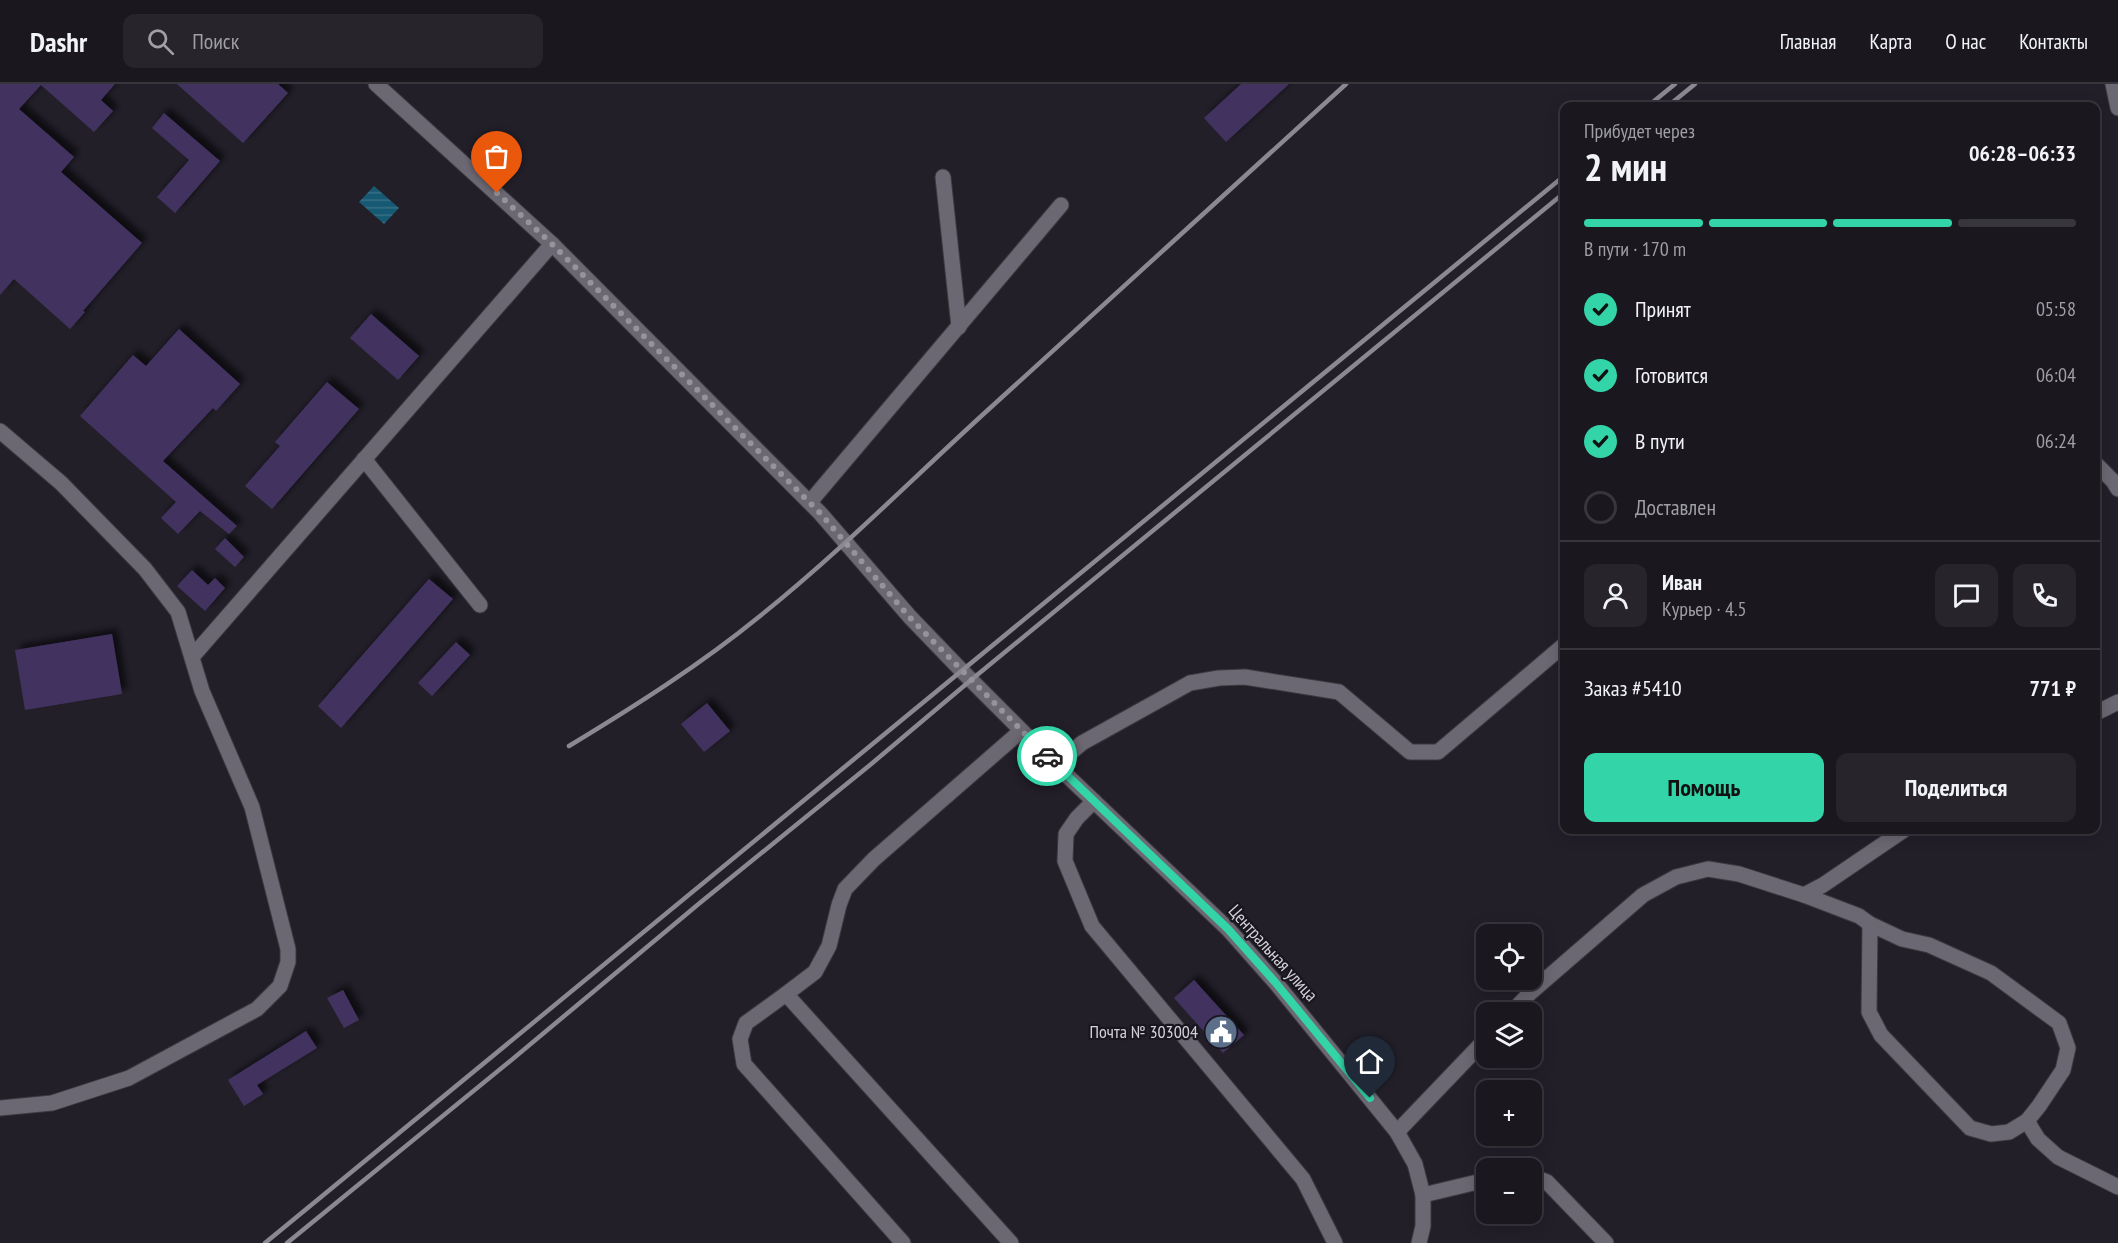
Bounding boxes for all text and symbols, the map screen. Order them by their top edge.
search box [123,14,543,68]
text: Dashr [30,23,87,60]
icon: search [144,25,177,58]
text: Поиск [192,27,239,55]
text: Главная [1780,28,1836,55]
text: Карта [1869,28,1912,55]
text: О нас [1945,28,1986,55]
text: Контакты [2019,28,2088,55]
text: Прибудет через [1584,118,1695,144]
pin [471,131,522,193]
text: 06:28–06:33 [1969,139,2076,167]
icon: bag [480,140,513,173]
text: 2 мин [1584,141,1667,192]
text: В пути · 170 m [1584,236,1686,262]
icon: check [1584,293,1617,326]
text: Принят [1635,295,1691,323]
text: 05:58 [2036,296,2076,322]
icon: check [1584,359,1617,392]
text: Готовится [1635,361,1708,389]
text: 06:04 [2036,362,2076,388]
icon: check [1584,425,1617,458]
text: В пути [1635,427,1685,455]
text: 06:24 [2036,428,2076,454]
text: Доставлен [1635,493,1716,521]
button: person [1584,564,1647,627]
button: chat [1935,564,1998,627]
button: phone [2013,564,2076,627]
text: Иван [1662,568,1702,596]
text: Курьер · 4.5 [1662,596,1747,622]
text: Заказ #5410 [1584,674,1682,702]
text: 771 ₽ [2029,674,2076,702]
courier [1017,726,1077,786]
icon: car [1031,740,1064,773]
button: Помощь [1584,753,1824,822]
button: Поделиться [1836,753,2076,822]
street label: Центральная улица [1224,899,1323,1006]
map controls [1476,924,1542,1224]
button: locate [1476,924,1542,990]
button: layers [1476,1002,1542,1068]
public building icon: Почта № 303004 [1203,1014,1239,1050]
place label: Почта № 303004 [1090,1020,1198,1043]
pin [1344,1036,1395,1098]
icon: home [1353,1045,1386,1078]
button: + [1476,1080,1542,1146]
button: − [1476,1158,1542,1224]

